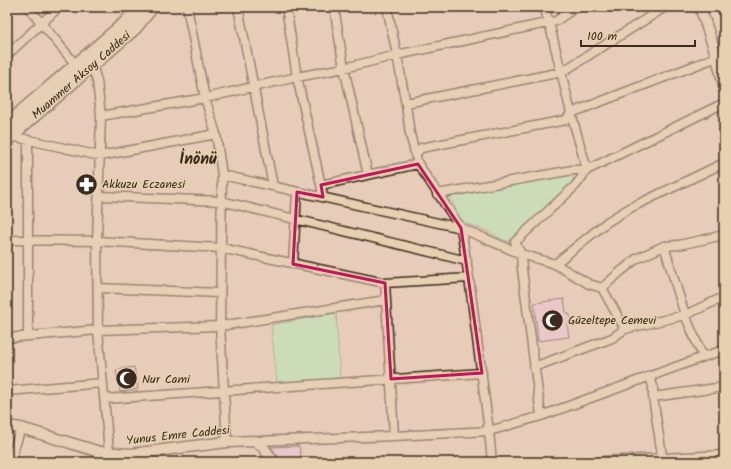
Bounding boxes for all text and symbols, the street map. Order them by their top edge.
scale bar [581,22,695,48]
street label: Muammer Aksoy Caddesi [27,26,136,124]
text: 100 m [587,27,618,46]
district label: İnönü [179,147,217,172]
pharmacy icon: Akkuzu Eczanesi [74,171,100,197]
place label: Akkuzu Eczanesi [102,175,186,194]
mosque icon: Güzeltepe Cemevi [540,307,566,333]
place label: Güzeltepe Cemevi [568,311,657,330]
mosque icon: Nur Cami [114,366,140,392]
place label: Nur Cami [142,370,191,389]
street label: Yunus Emre Caddesi [125,421,232,450]

